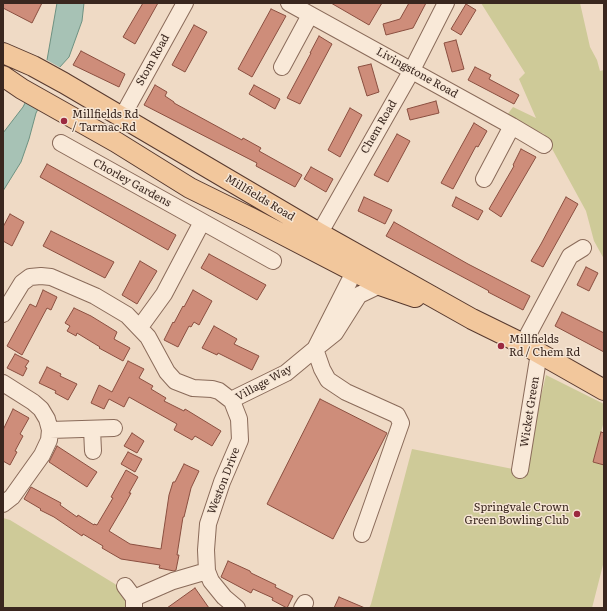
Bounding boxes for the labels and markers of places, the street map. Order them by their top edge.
place label: Millfields Rd / Tarmac Rd [72,108,138,134]
marker: Millfields Rd / Tarmac Rd [59,116,69,126]
place label: Millfields Rd / Chem Rd [509,333,580,359]
marker: Millfields Rd / Chem Rd [496,341,506,351]
place label: Springvale Crown Green Bowling Club [465,501,569,527]
marker: Springvale Crown Green Bowling Club [572,509,582,519]

